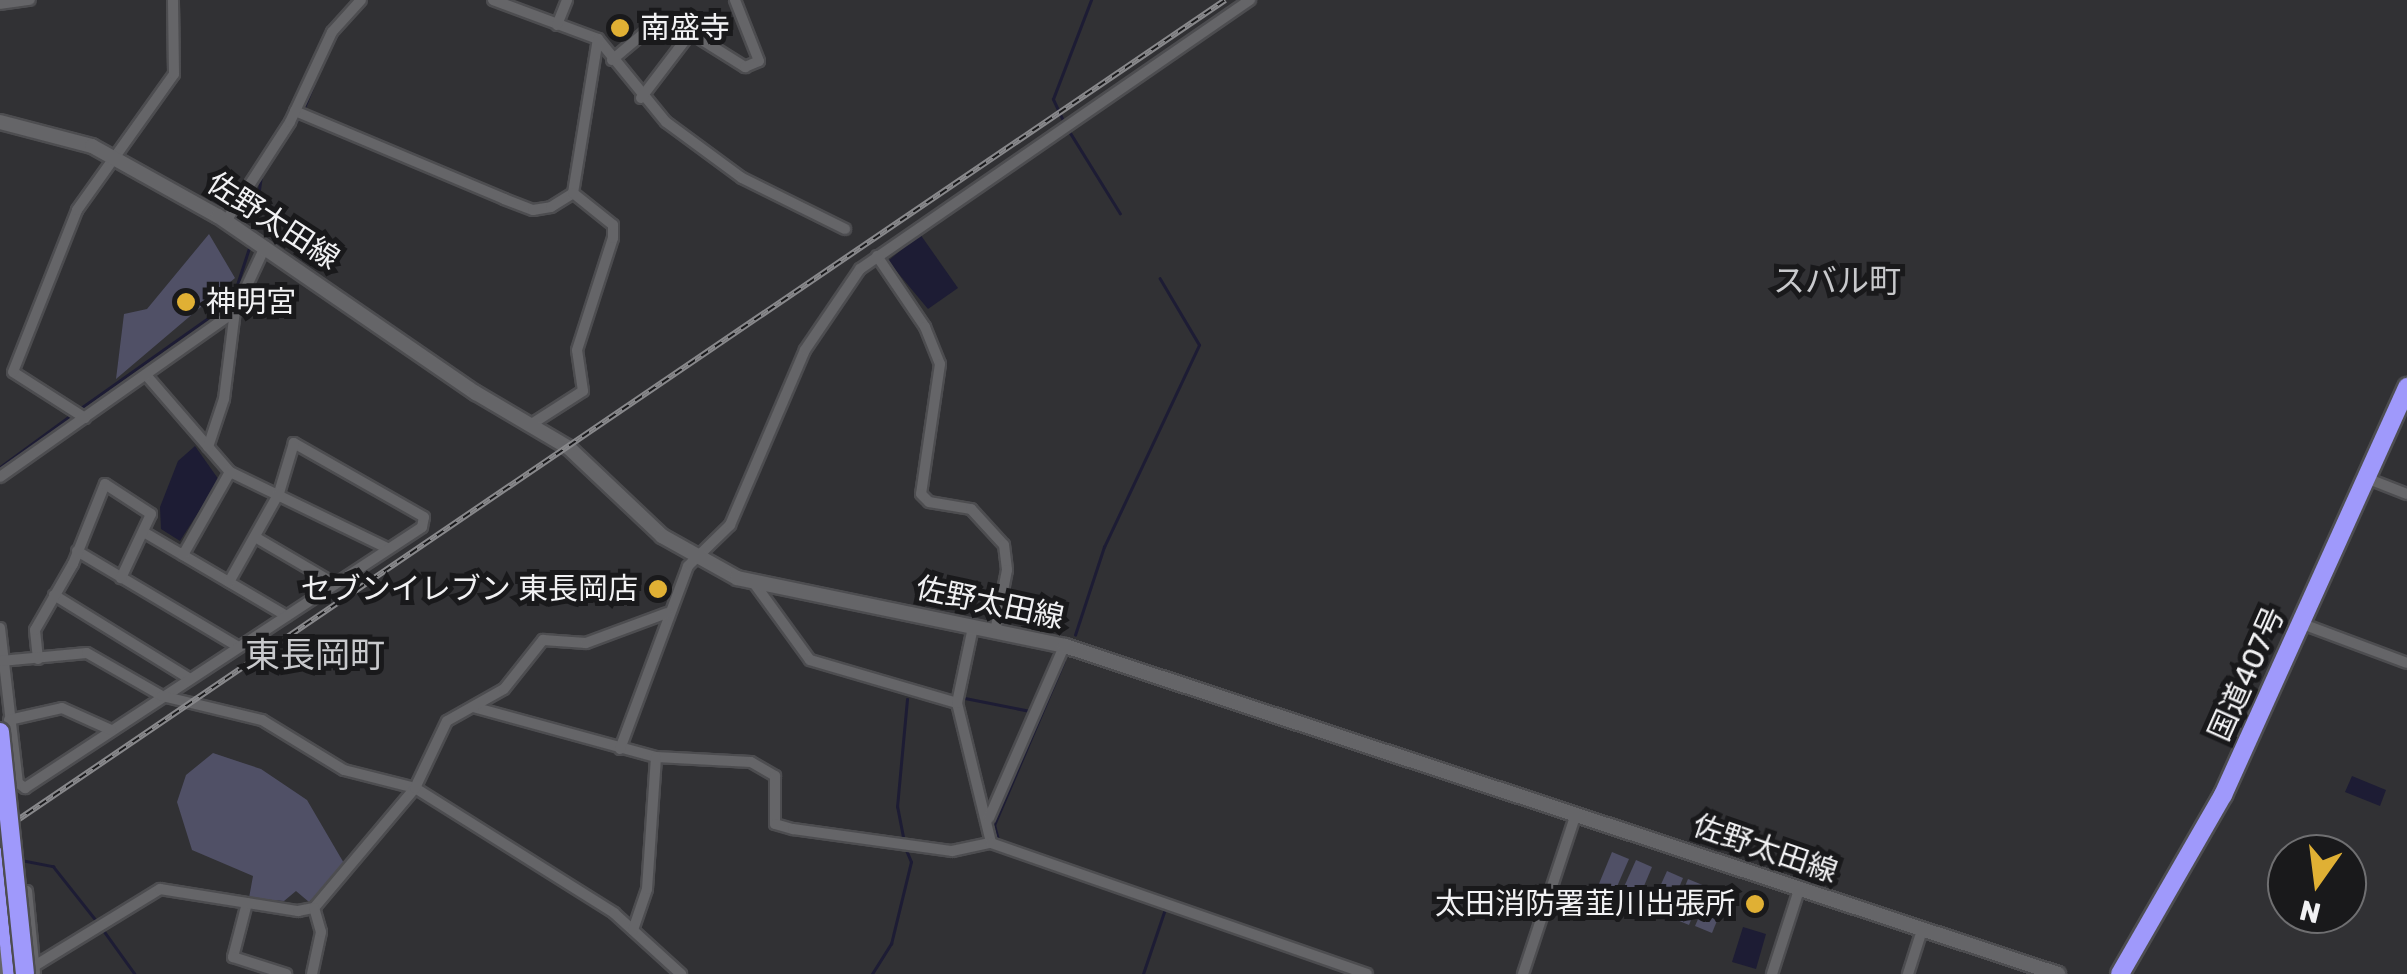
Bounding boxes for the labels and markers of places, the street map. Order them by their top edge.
place label: 南盛寺 [640,10,730,46]
marker: 南盛寺 [609,17,631,39]
place label: 神明宮 [206,284,296,320]
marker: 神明宮 [175,291,197,313]
place label: セブンイレブン 東長岡店 [301,571,638,607]
marker: セブンイレブン 東長岡店 [647,578,669,600]
place label: 太田消防署韮川出張所 [1435,886,1735,922]
marker: 太田消防署韮川出張所 [1744,893,1766,915]

